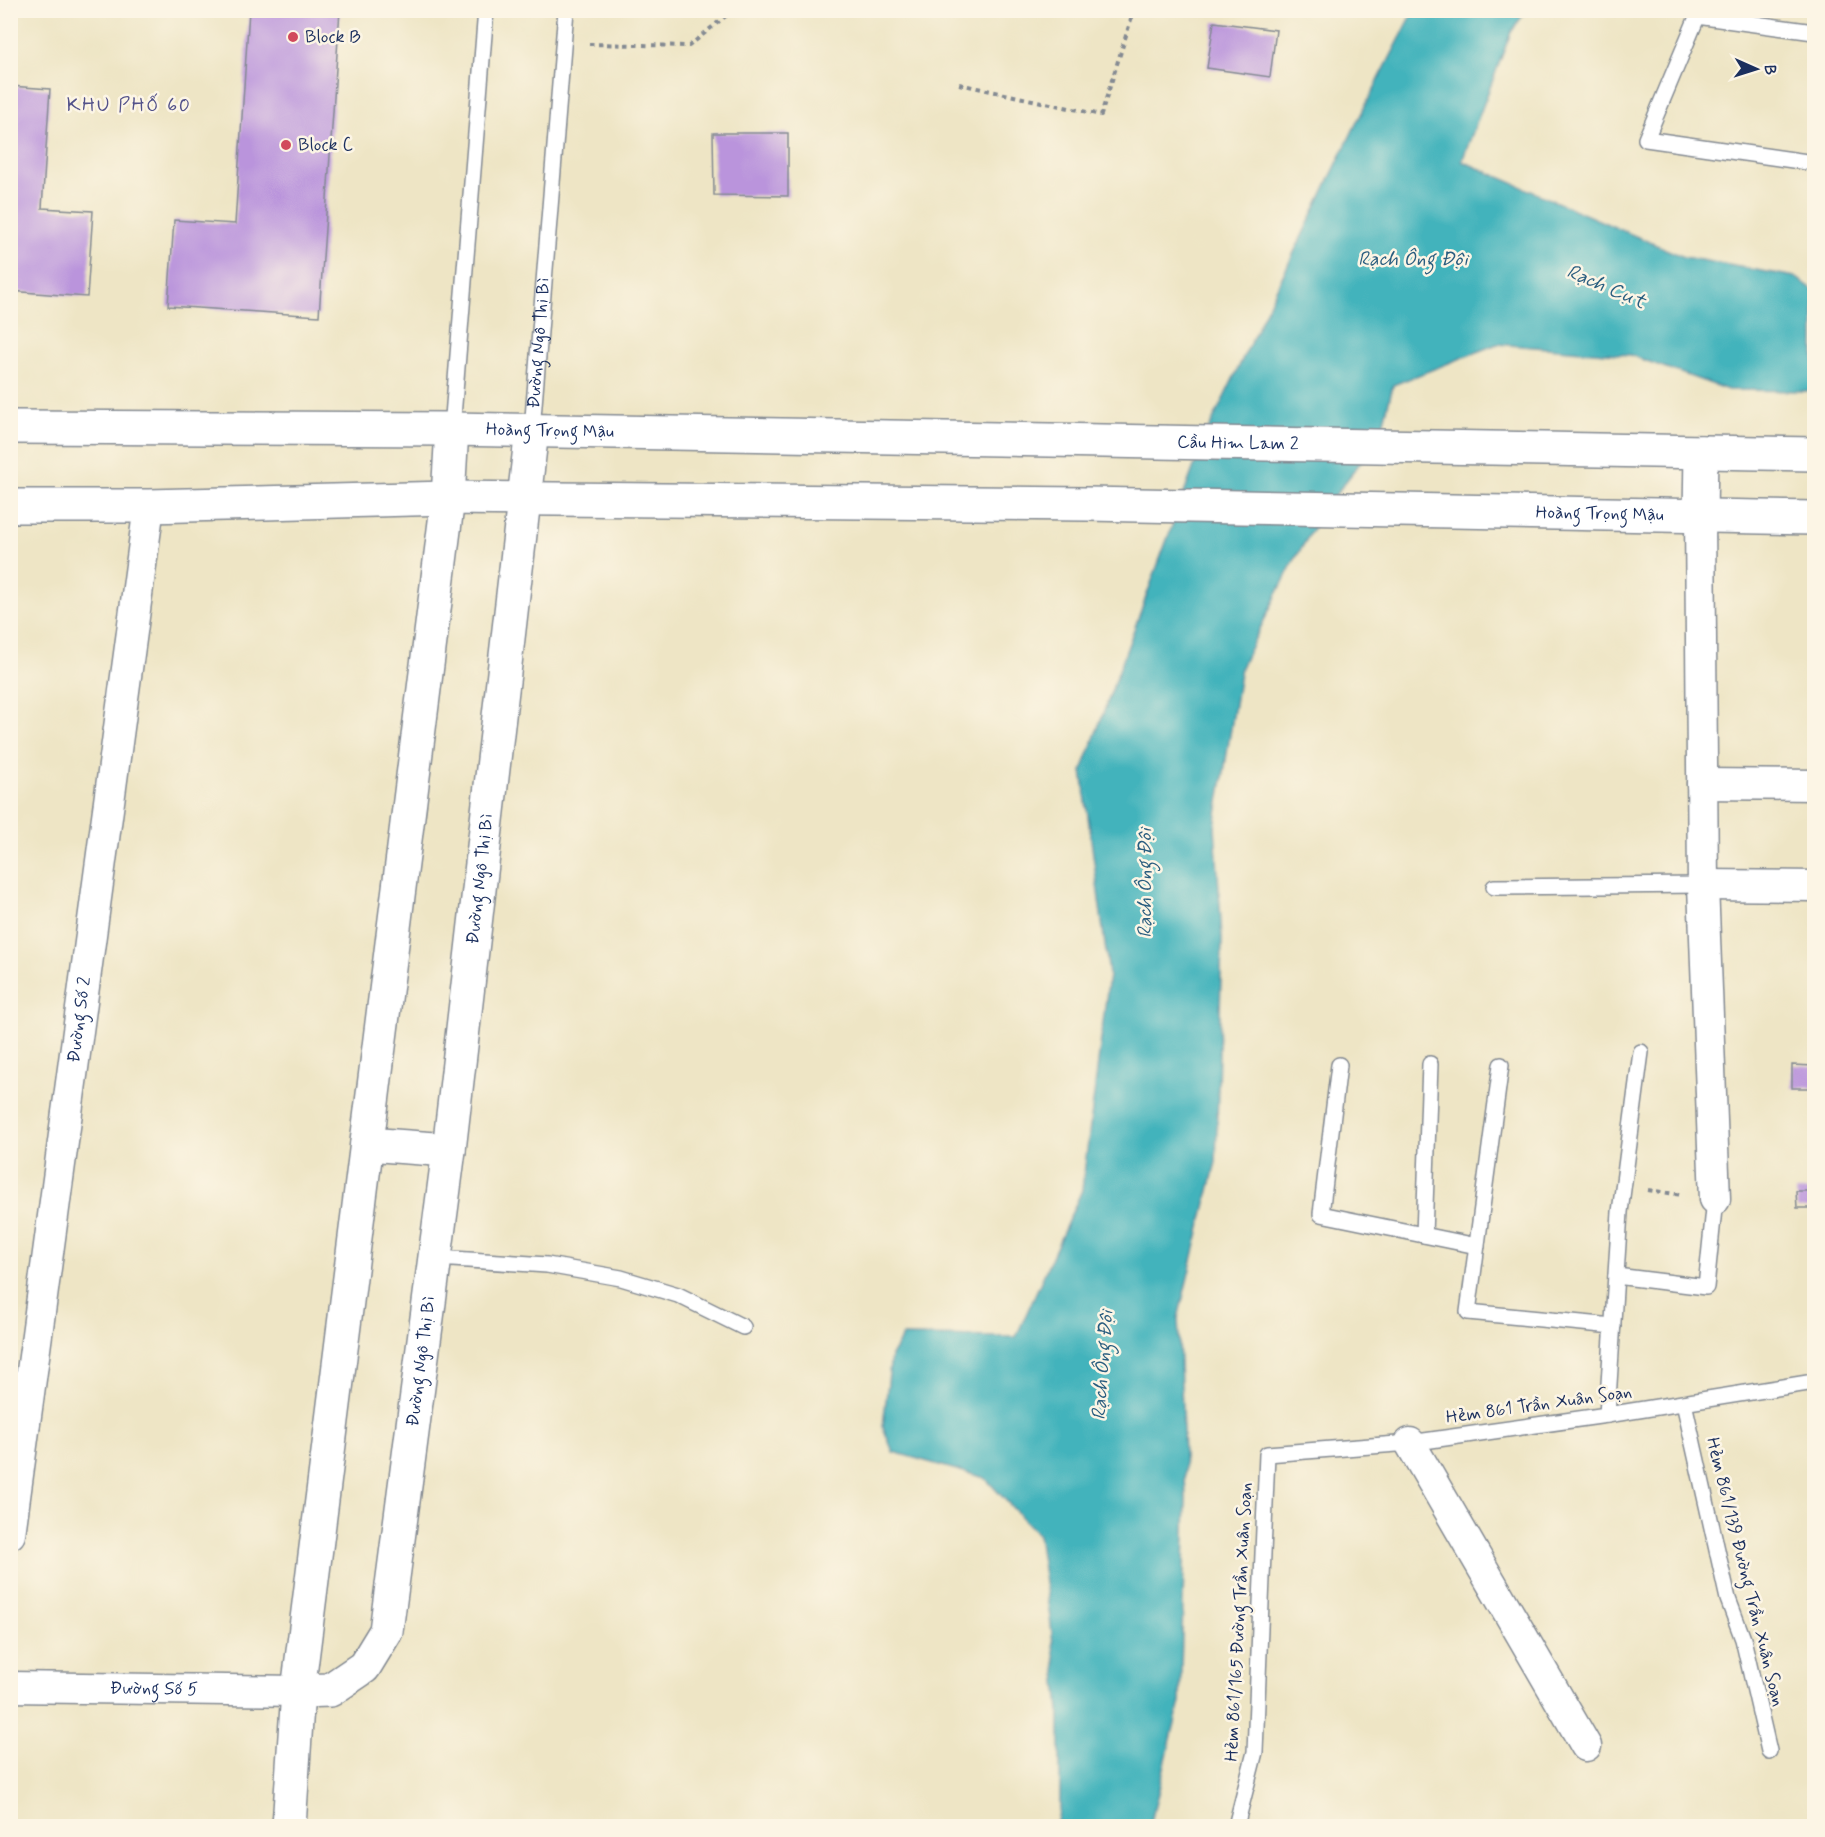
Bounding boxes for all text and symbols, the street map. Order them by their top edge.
place label: Block B [305,25,361,49]
marker: Block B [286,30,300,44]
north arrow [1726,39,1786,99]
text: B [1759,64,1780,75]
district label: KHU PHỐ 60 [67,92,192,119]
place label: Block C [298,133,353,157]
marker: Block C [279,138,293,152]
water label: Rạch Ông Đội [1358,246,1471,275]
water label: Rạch Cụt [1562,258,1651,316]
street label: Đường Ngô Thị Bì [522,277,556,409]
street label: Hoàng Trọng Mậu [486,418,614,445]
street label: Cầu Him Lam 2 [1177,430,1299,457]
street label: Hoàng Trọng Mậu [1535,501,1664,528]
street label: Đường Ngô Thị Bì [461,813,500,945]
water label: Rạch Ông Đội [1132,825,1161,938]
street label: Đường Số 2 [62,975,97,1064]
street label: Đường Ngô Thị Bì [401,1295,442,1428]
water label: Rạch Ông Đội [1086,1307,1122,1421]
street label: Hẻm 861 Trần Xuân Soạn [1444,1380,1634,1430]
street label: Hẻm 861/139 Đường Trần Xuân Soạn [1698,1435,1790,1710]
street label: Hẻm 861/165 Đường Trần Xuân Soạn [1220,1482,1260,1762]
street label: Đường Số 5 [110,1676,198,1703]

